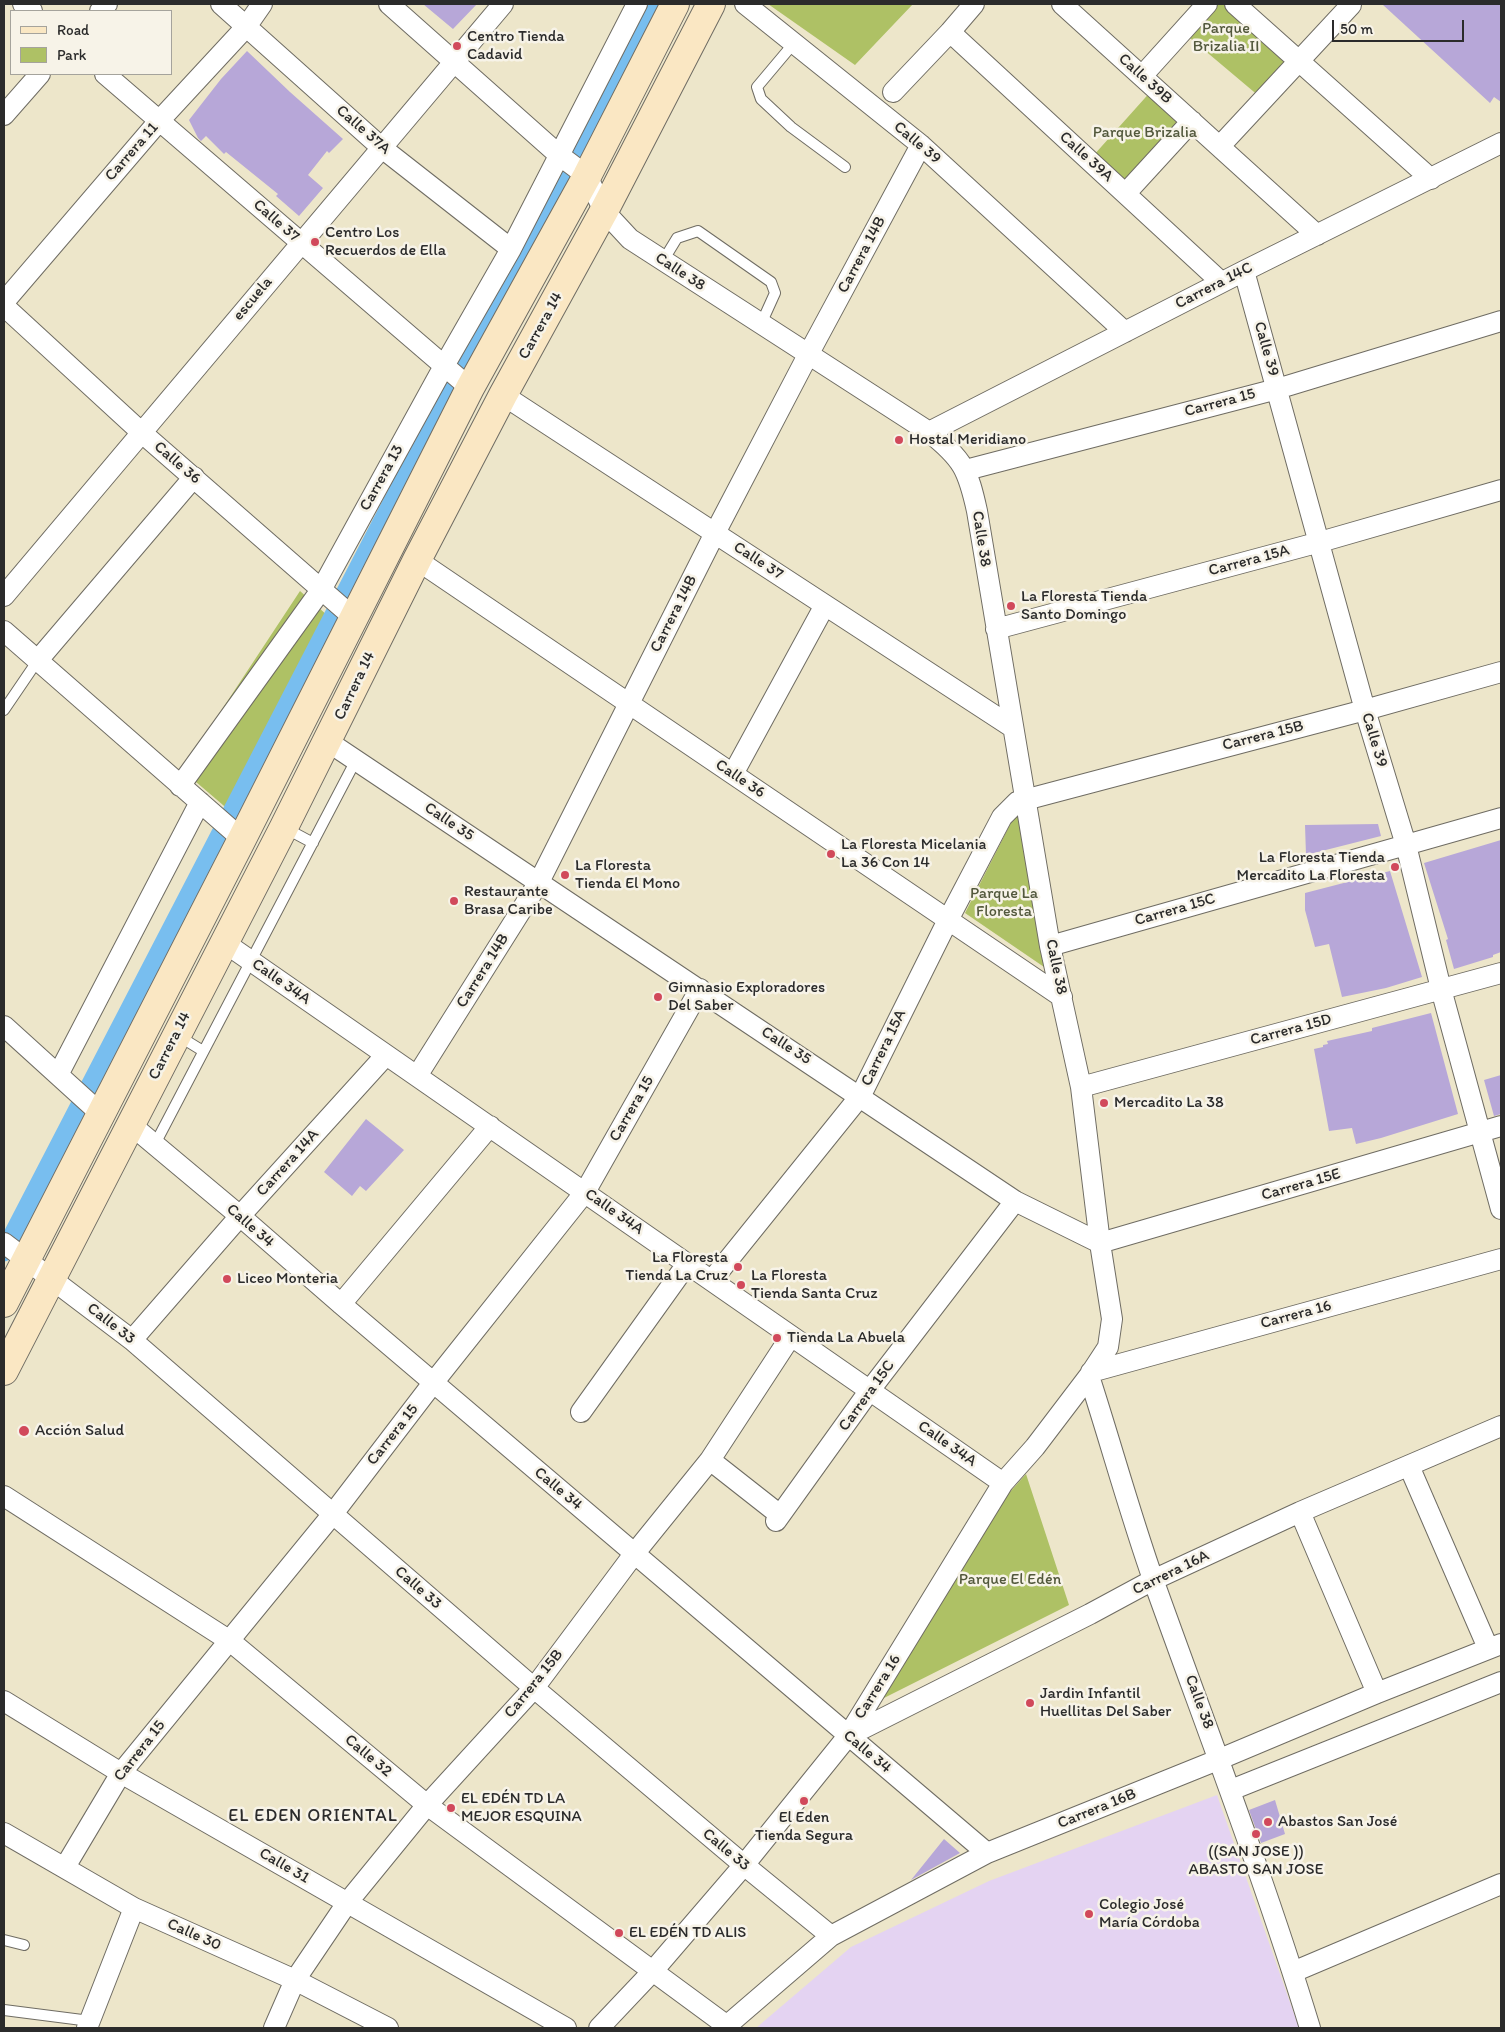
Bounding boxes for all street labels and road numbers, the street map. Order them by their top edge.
street label: Calle 39B [1114,50,1176,108]
street label: Calle 37A [332,101,394,159]
street label: Calle 39 [889,118,945,168]
street label: Carrera 11 [101,119,163,185]
street label: Calle 39A [1055,128,1117,186]
street label: Calle 37 [249,196,303,246]
street label: Carrera 14B [834,213,890,297]
street label: Calle 38 [651,249,709,295]
street label: Carrera 14C [1172,258,1256,314]
street label: escuela [229,273,277,325]
street label: Carrera 14 [515,289,567,363]
street label: Calle 39 [1249,319,1283,379]
street label: Carrera 15 [1182,384,1258,422]
street label: Calle 36 [150,437,204,489]
street label: Carrera 13 [356,441,408,515]
street label: Calle 38 [967,510,995,568]
street label: Calle 37 [729,538,787,584]
street label: Carrera 15A [1206,541,1292,581]
street label: Carrera 14B [646,572,702,656]
street label: Carrera 14 [330,649,380,723]
street label: Calle 39 [1357,710,1391,770]
street label: Carrera 15B [1220,717,1306,755]
street label: Calle 36 [711,755,769,803]
street label: Calle 35 [420,798,478,846]
street label: Carrera 15C [1132,889,1218,931]
street label: Carrera 14B [453,930,513,1012]
street label: Calle 38 [1041,937,1071,997]
street label: Calle 34A [248,955,314,1009]
street label: Carrera 15A [857,1007,911,1089]
street label: Carrera 14 [145,1009,195,1083]
street label: Carrera 15D [1248,1010,1334,1050]
street label: Calle 35 [757,1023,815,1069]
street label: Carrera 15 [606,1073,658,1145]
street label: Carrera 14A [253,1125,323,1201]
street label: Carrera 15E [1259,1165,1343,1205]
street label: Calle 34A [581,1185,647,1239]
street label: Calle 34 [222,1200,278,1252]
street label: Carrera 16 [1258,1296,1334,1334]
street label: Calle 33 [83,1299,139,1349]
street label: Carrera 15C [835,1357,899,1435]
street label: Carrera 15 [363,1400,423,1470]
street label: Calle 34A [914,1417,980,1471]
street label: Calle 34 [530,1463,586,1515]
street label: Carrera 16A [1129,1546,1213,1600]
street label: Calle 33 [390,1562,446,1614]
street label: Carrera 15B [500,1646,568,1722]
street label: Carrera 16 [851,1651,905,1723]
street label: Calle 38 [1180,1672,1218,1732]
street label: Carrera 15 [110,1716,170,1786]
street label: Calle 34 [839,1726,895,1778]
street label: Calle 32 [340,1731,396,1781]
street label: Carrera 16B [1055,1785,1139,1833]
street label: Calle 33 [698,1825,754,1875]
street label: Calle 31 [255,1844,313,1888]
street label: Calle 30 [164,1915,224,1955]

